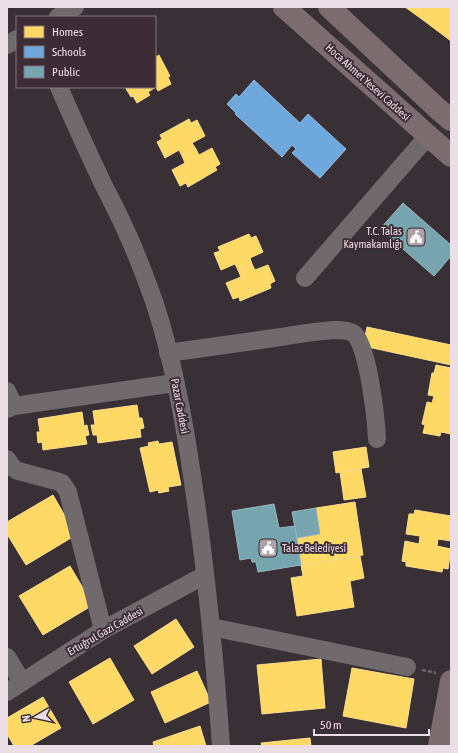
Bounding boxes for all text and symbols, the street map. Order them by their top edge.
legend [16,16,156,88]
text: Homes [52,25,83,39]
street label: Hoca Ahmet Yesevi Caddesi [323,41,413,123]
text: Schools [52,45,86,59]
text: Public [52,65,80,79]
place label: T.C. Talas Kaymakamlığı [344,225,402,250]
public building icon: T.C. Talas Kaymakamlığı [405,226,427,248]
street label: Pazar Caddesi [169,377,191,435]
public building icon: Talas Belediyesi [257,537,279,559]
place label: Talas Belediyesi [282,542,346,554]
street label: Ertuğrul Gazi Caddesi [65,605,145,657]
north arrow [16,697,56,737]
scale bar [314,711,429,737]
text: N [20,714,33,723]
text: 50 m [320,718,342,732]

